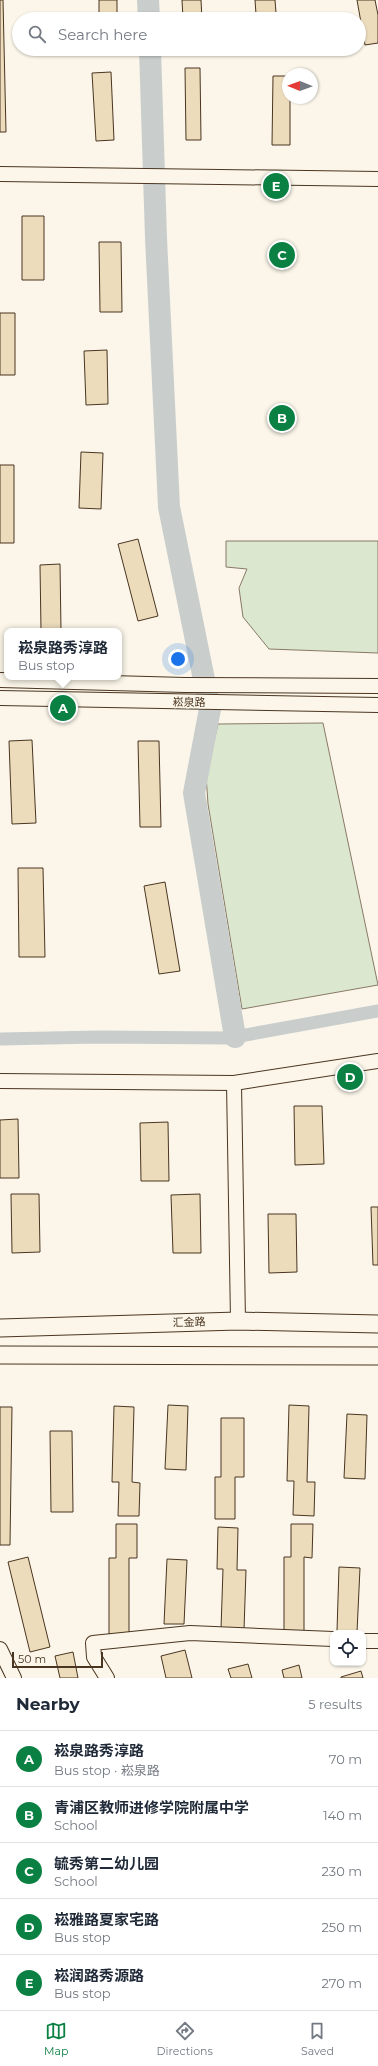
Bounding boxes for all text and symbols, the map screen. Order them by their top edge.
search box [12,12,366,56]
icon: search [26,23,48,45]
text: Search here [58,25,147,44]
north arrow [282,68,318,104]
pin: E [263,171,289,201]
pin: C [269,240,295,270]
pin: B [269,403,295,433]
popup [4,628,122,680]
text: 崧泉路秀淳路 [18,638,108,657]
your location [168,649,188,669]
text: Bus stop [18,657,75,673]
pin: A [50,693,76,723]
street label: 崧泉路 [172,695,206,709]
pin: D [337,1062,363,1092]
street label: 汇金路 [172,1314,206,1330]
map controls [330,1630,366,1666]
button: locate [330,1630,366,1666]
scale bar [12,1650,103,1669]
text: 50 m [18,1652,46,1666]
text: Nearby [16,1694,80,1714]
text: 5 results [308,1696,362,1712]
text: 崧泉路秀淳路 [54,1741,144,1760]
text: A [24,1751,34,1767]
text: 70 m [329,1751,362,1767]
text: Bus stop · 崧泉路 [54,1762,160,1778]
text: 青浦区教师进修学院附属中学 [54,1798,249,1817]
text: B [24,1807,34,1823]
text: 140 m [323,1807,362,1823]
text: School [54,1817,98,1833]
text: 毓秀第二幼儿园 [54,1854,159,1873]
text: C [24,1863,34,1879]
text: 230 m [321,1863,362,1879]
text: School [54,1873,98,1889]
text: 崧雅路夏家宅路 [54,1910,159,1929]
text: D [24,1919,34,1935]
text: 250 m [321,1919,362,1935]
text: Bus stop [54,1929,111,1945]
text: 崧润路秀源路 [54,1966,144,1985]
text: E [25,1975,33,1991]
text: 270 m [321,1975,362,1991]
text: Bus stop [54,1985,111,2001]
tab: Map [44,2020,68,2058]
tab: Directions [157,2020,213,2058]
tab: Saved [301,2020,334,2058]

